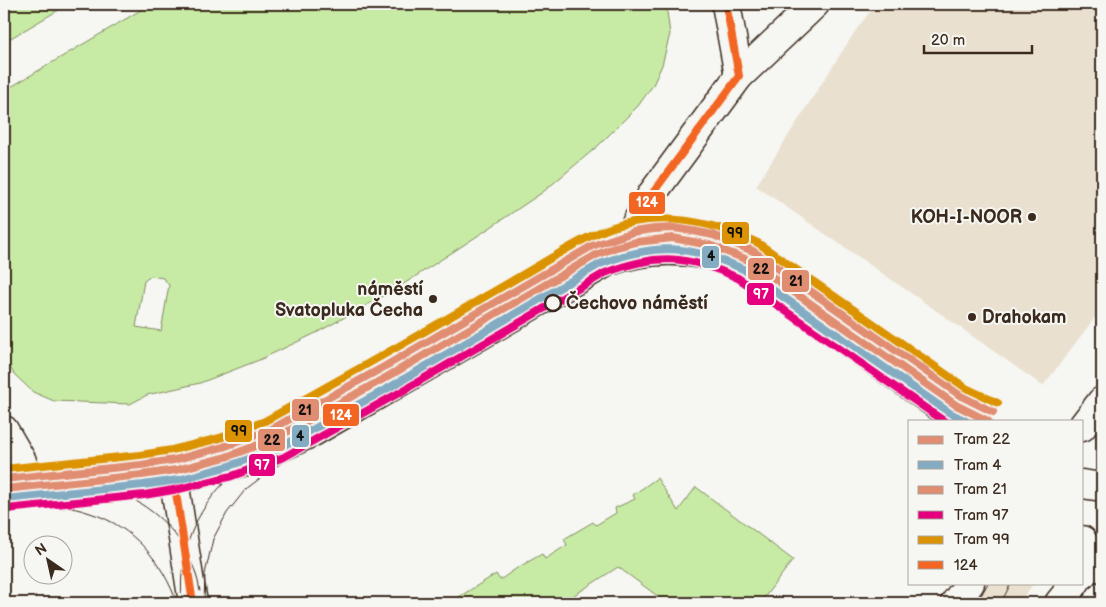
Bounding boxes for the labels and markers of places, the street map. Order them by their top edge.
place label: KOH-I-NOOR [911,207,1022,228]
marker: KOH-I-NOOR [1026,211,1038,223]
place label: náměstí Svatopluka Čecha [275,279,424,321]
place label: Čechovo náměstí [566,290,708,314]
marker: náměstí Svatopluka Čecha [427,293,439,305]
marker: Čechovo náměstí [544,294,562,312]
place label: Drahokam [982,307,1066,328]
marker: Drahokam [966,311,978,323]

